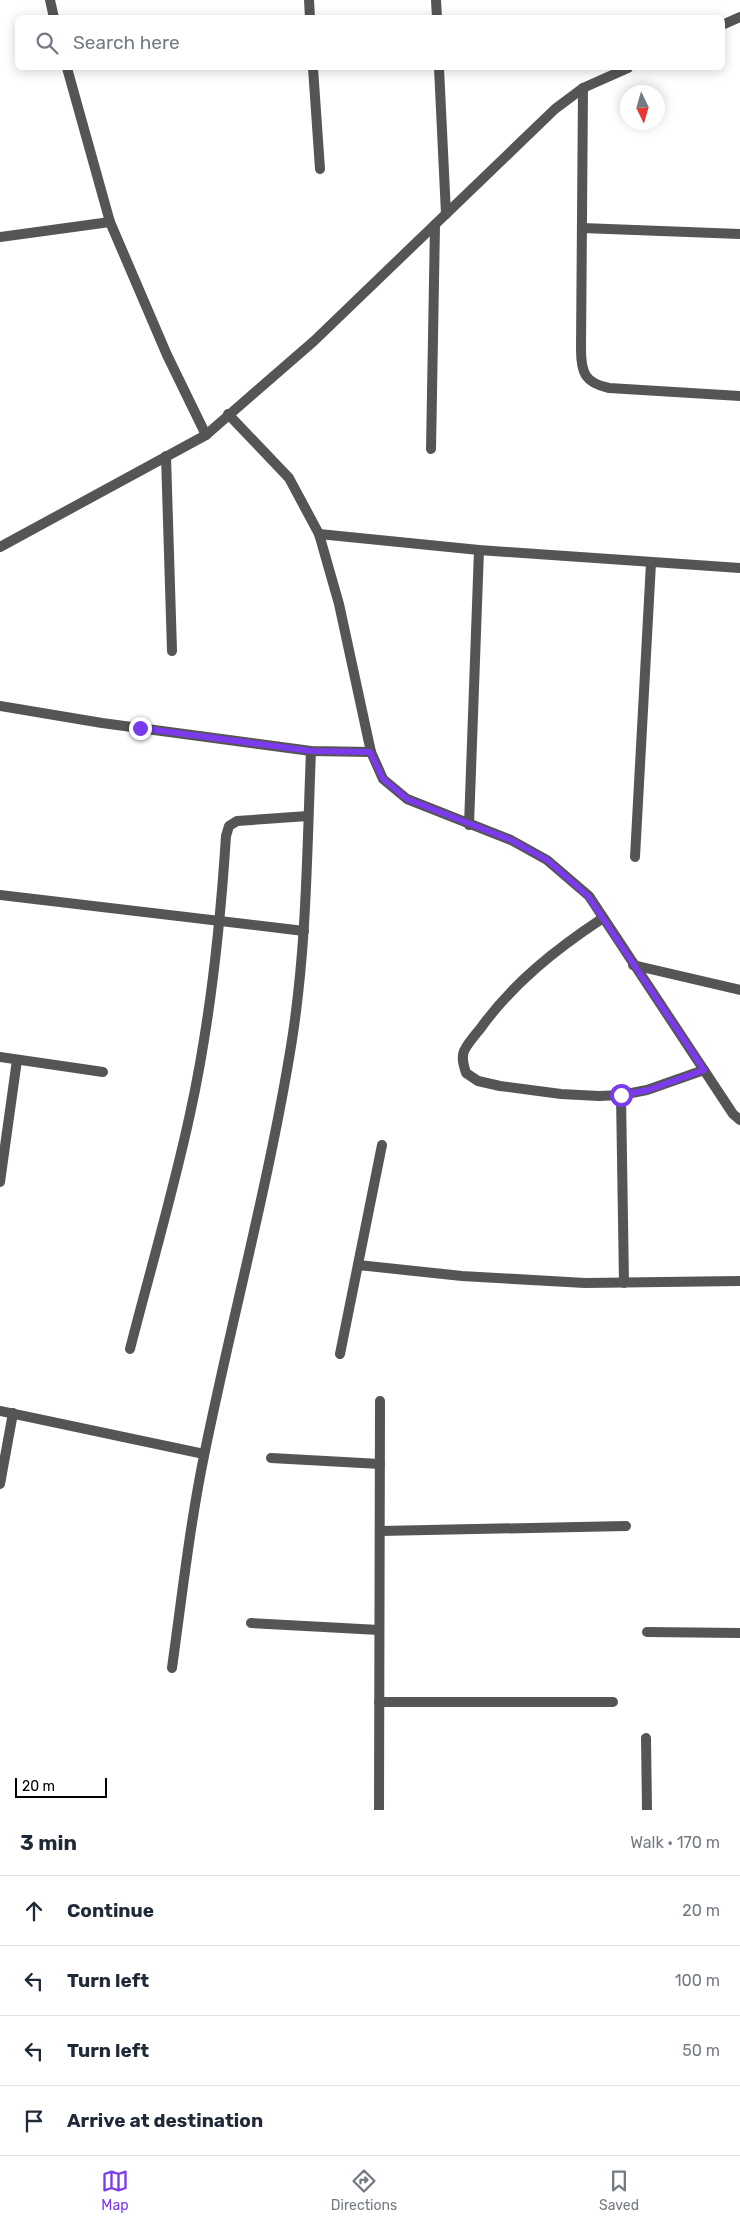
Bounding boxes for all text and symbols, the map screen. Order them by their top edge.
search box [15,15,725,70]
icon: search [33,29,61,57]
text: Search here [73,31,180,54]
north arrow [620,85,665,130]
route end [129,717,152,740]
route start [610,1084,633,1107]
scale bar [15,1775,108,1798]
text: 20 m [22,1778,55,1795]
text: 3 min [20,1830,77,1855]
text: Walk · 170 m [630,1833,720,1852]
icon: ahead [20,1897,48,1925]
text: Continue [67,1899,154,1922]
text: 20 m [682,1901,720,1920]
icon: left [20,1967,48,1995]
text: Turn left [67,1969,149,1992]
text: 100 m [675,1971,720,1990]
icon: left [20,2037,48,2065]
text: Turn left [67,2039,149,2062]
text: 50 m [682,2041,720,2060]
icon: arrive [20,2107,48,2135]
text: Arrive at destination [67,2109,263,2132]
tab: Map [101,2167,129,2214]
tab: Directions [331,2167,397,2214]
tab: Saved [599,2167,639,2214]

